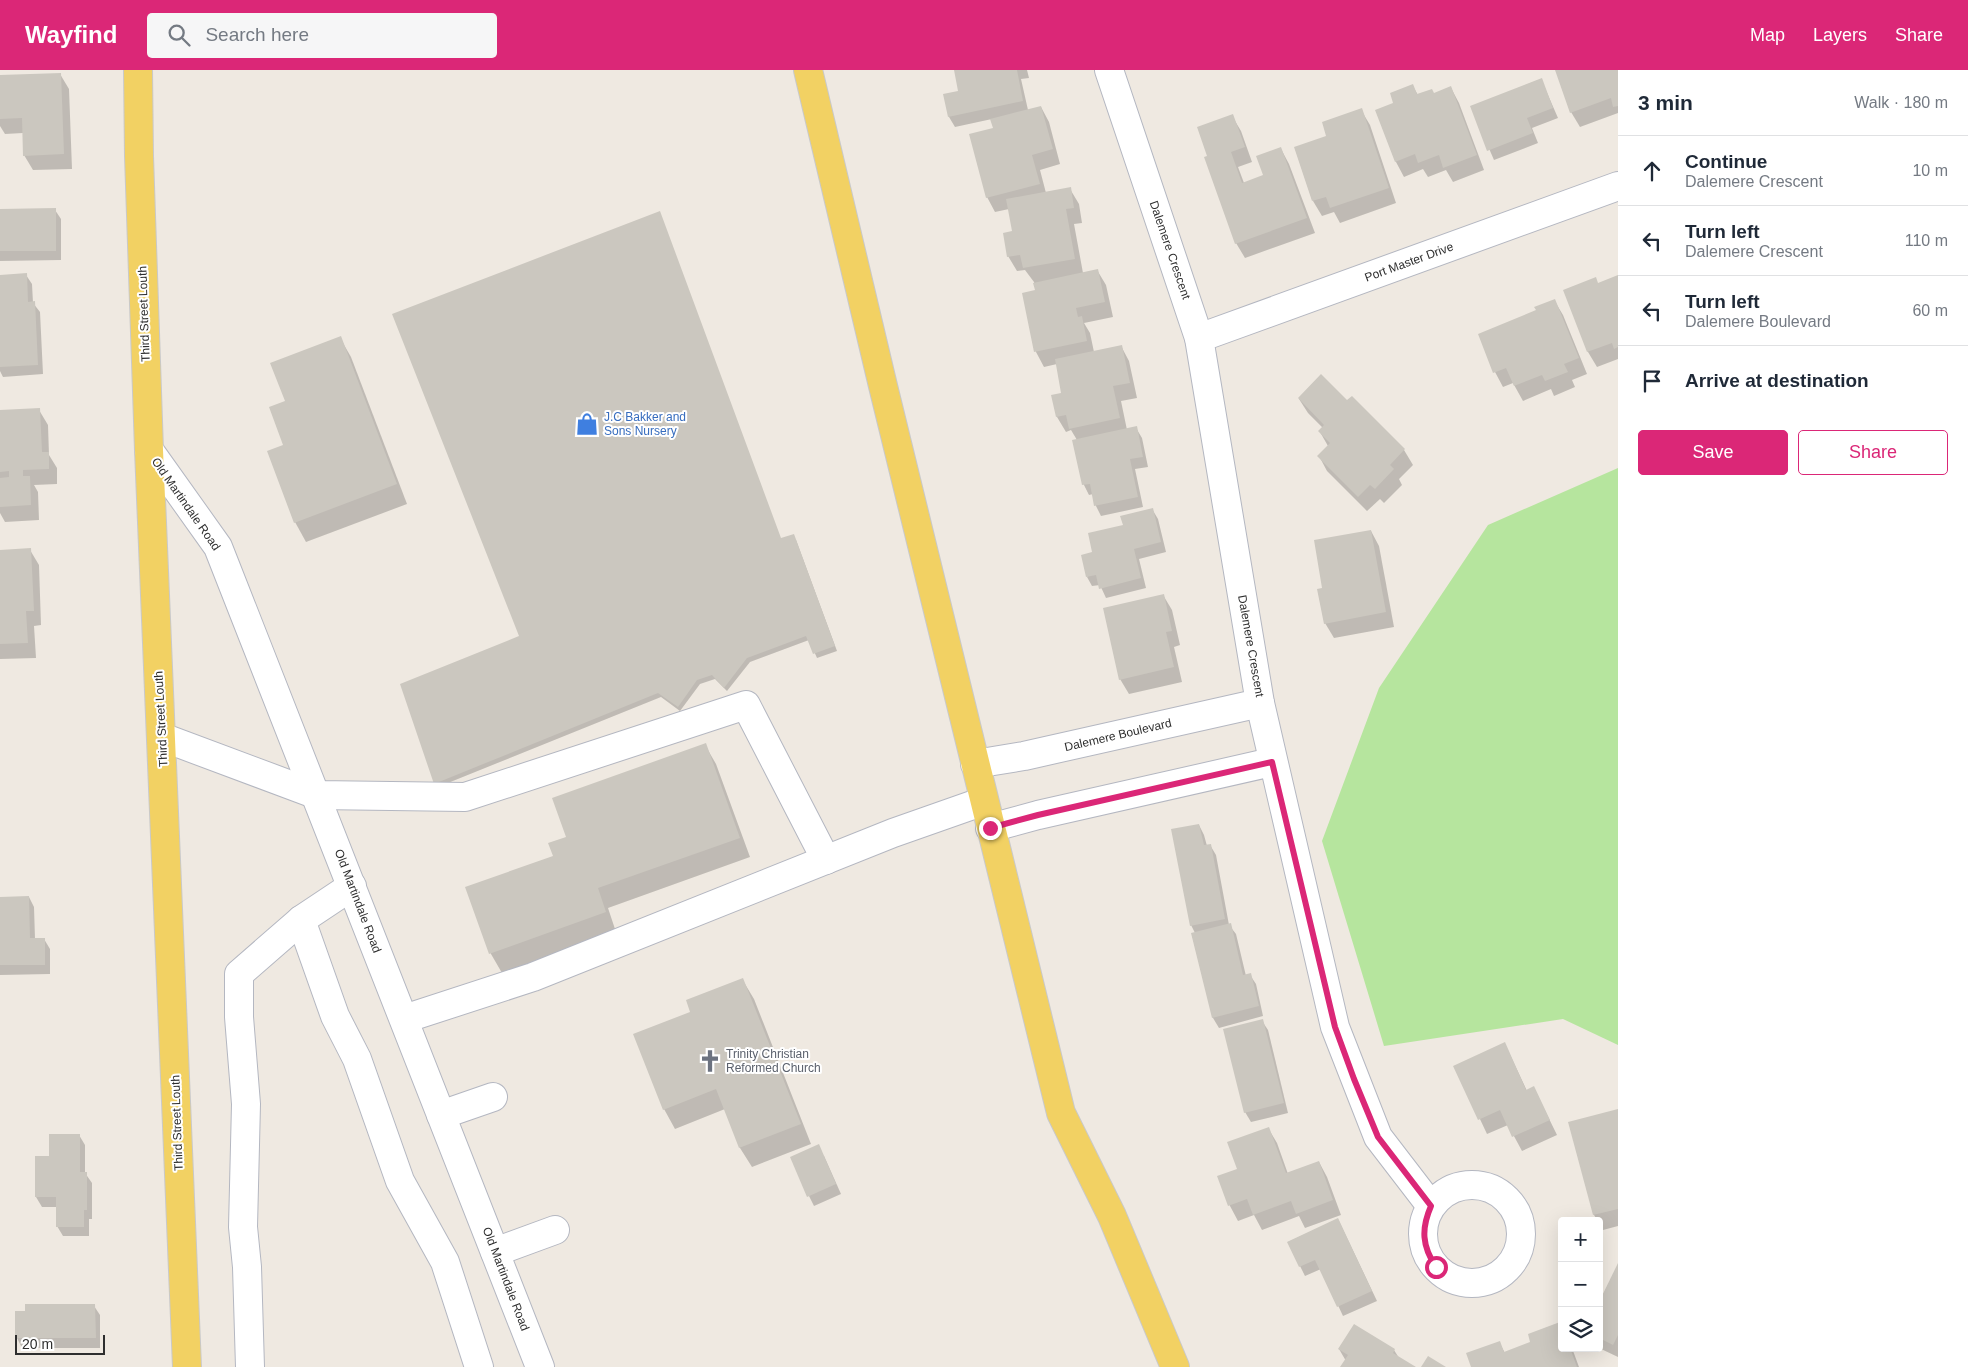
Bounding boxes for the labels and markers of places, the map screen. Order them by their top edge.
place label: J.C Bakker and Sons Nursery [604,410,686,438]
shop icon: J.C Bakker and Sons Nursery [574,411,600,437]
place label: Trinity Christian Reformed Church [726,1047,821,1075]
church icon: Trinity Christian Reformed Church [697,1048,723,1074]

